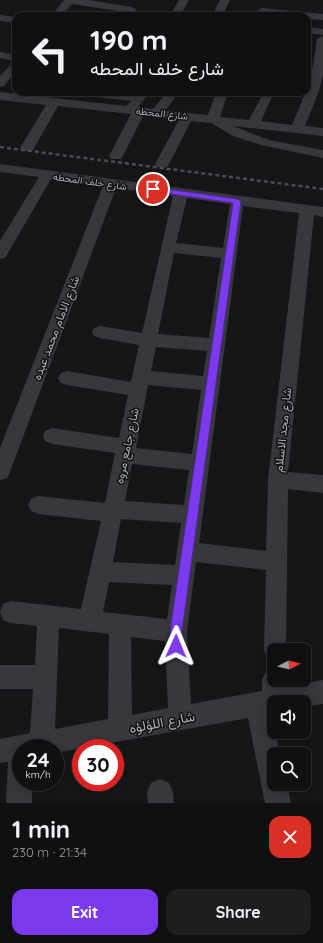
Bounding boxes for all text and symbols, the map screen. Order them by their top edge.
text: 190 m [90,22,168,57]
icon: left [24,28,76,80]
text: شارع خلف المحطه [90,57,224,80]
street label: شارع المحطه [135,104,189,123]
street label: شارع خلف المحطه [52,170,128,193]
pin [136,172,170,206]
icon: arrive [142,178,164,200]
street label: شارع الامام محمد عبده [29,274,84,383]
street label: شارع مجد الاسلام [271,387,296,473]
street label: شارع جامع مروه [111,407,144,486]
position arrow [155,625,197,667]
north arrow [267,643,311,687]
map controls [267,643,311,791]
button: sound [267,695,311,739]
street label: شارع اللؤلؤه [128,707,197,739]
speed limit sign: 30 [72,739,124,791]
text: 24 [26,747,50,772]
button: search [267,747,311,791]
text: km/h [25,768,51,781]
text: 1 min [12,814,70,844]
button: close [269,816,311,858]
text: 230 m · 21:34 [12,844,87,860]
button: Exit [12,889,158,935]
button: Share [166,889,311,935]

